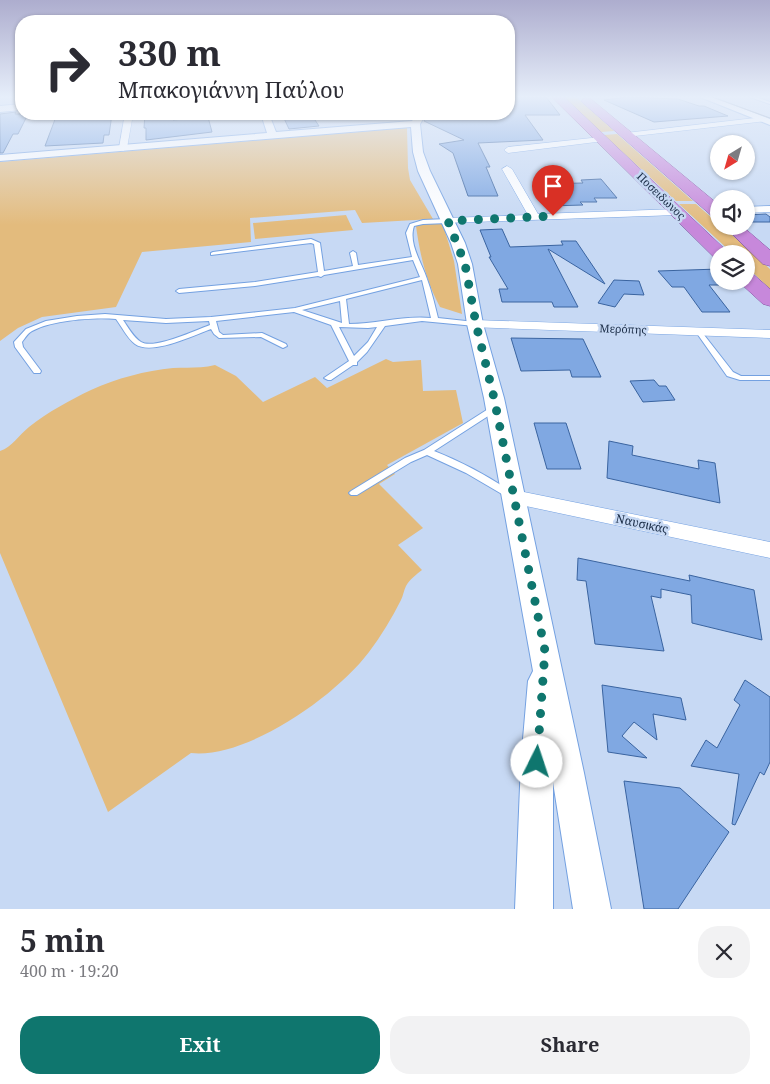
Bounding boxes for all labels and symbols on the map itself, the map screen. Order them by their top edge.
north arrow [710,135,755,180]
pin [532,165,574,216]
street label: Ποσειδώνος [634,169,689,223]
street label: Μερόπης [599,320,647,337]
street label: Ναυσικάς [614,510,670,537]
position arrow [510,735,562,787]

